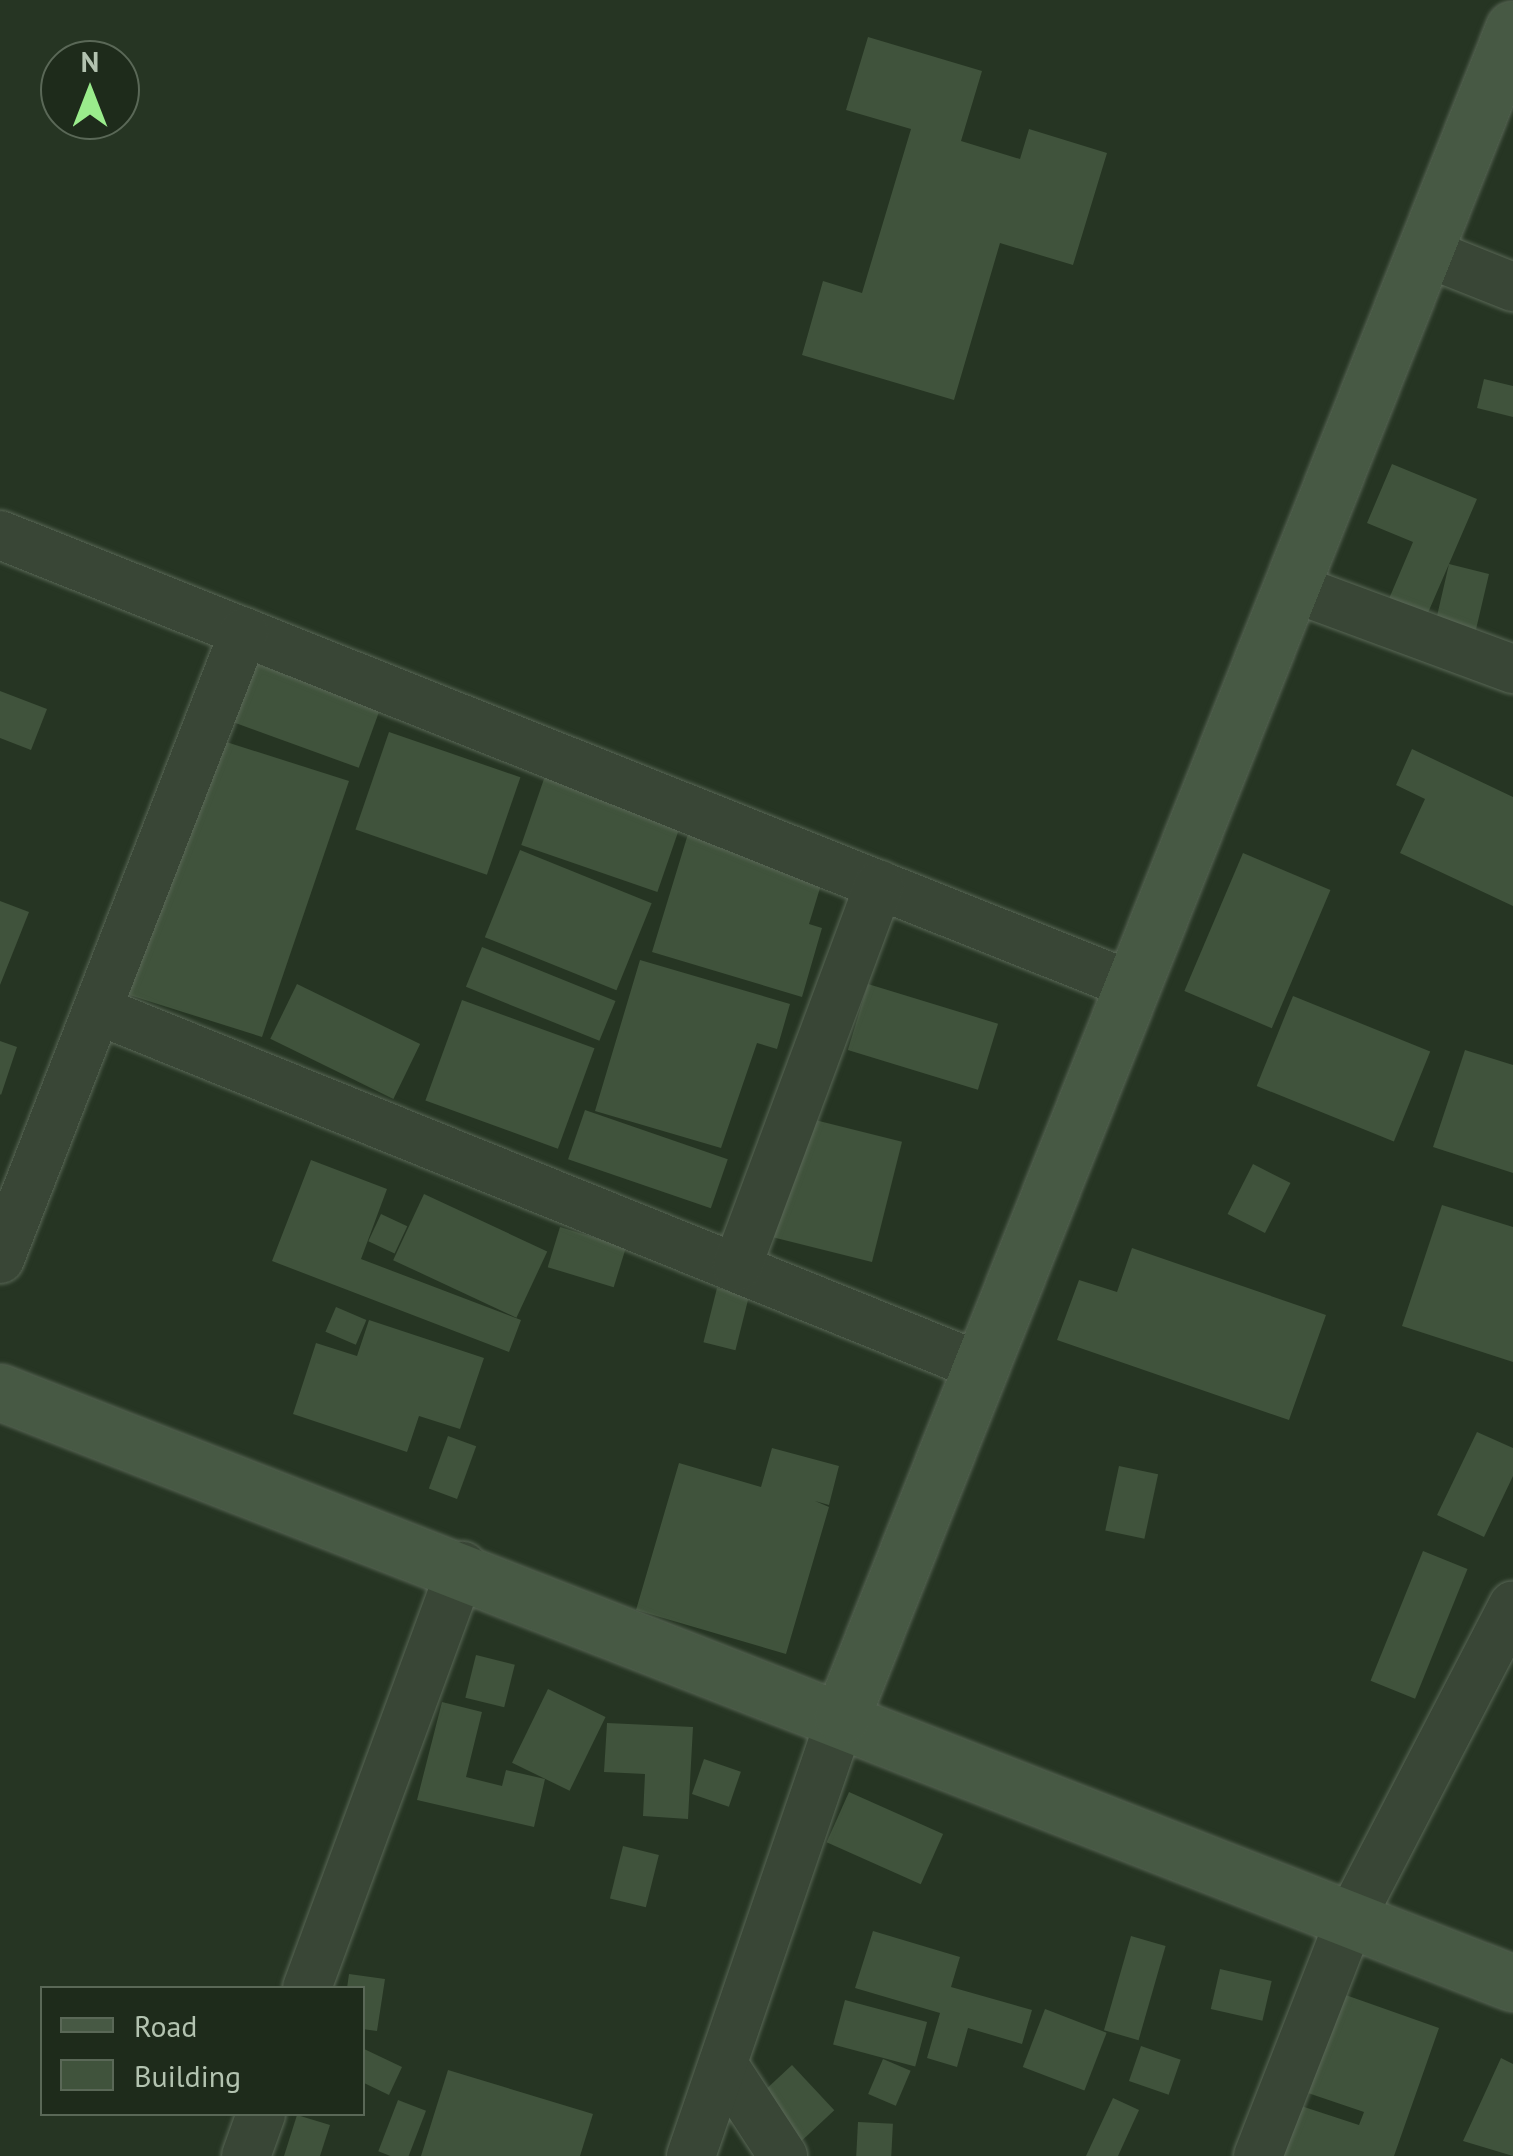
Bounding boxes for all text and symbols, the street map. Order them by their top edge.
north arrow [40,40,140,140]
text: N [81,43,99,80]
legend [40,1986,365,2116]
text: Road [134,2006,198,2045]
text: Building [134,2056,241,2095]

